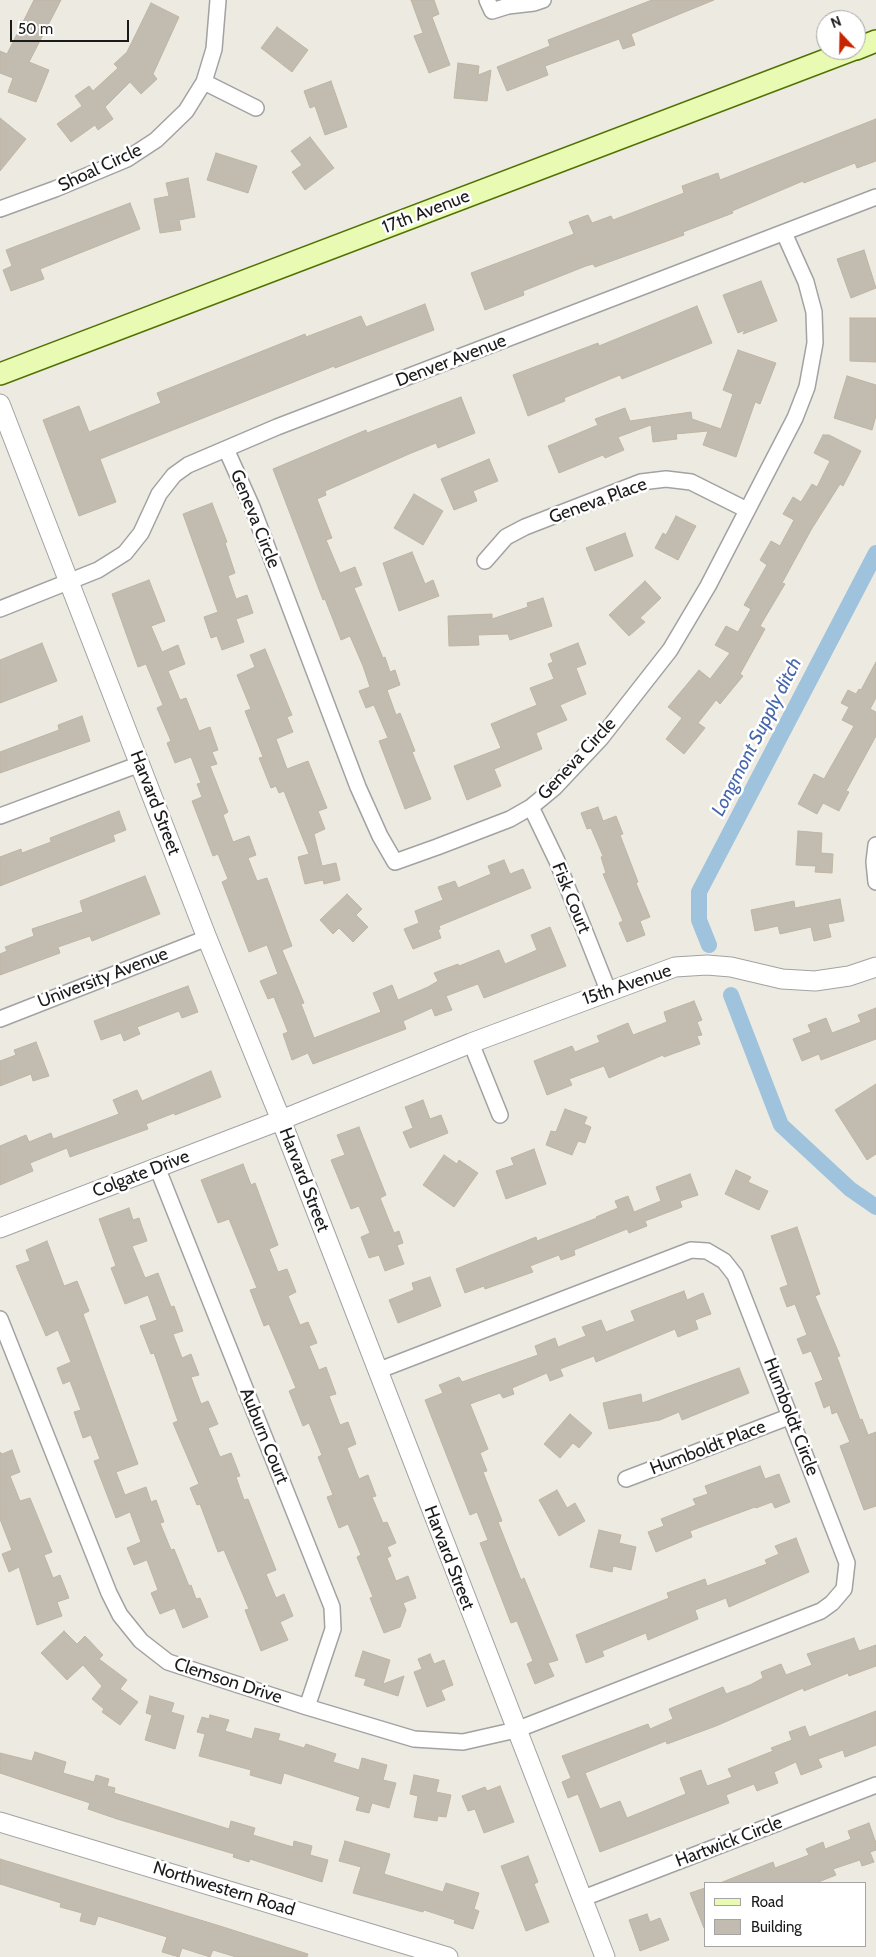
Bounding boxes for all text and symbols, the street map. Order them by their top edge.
scale bar [12,10,131,42]
north arrow [816,10,866,60]
text: N [828,12,844,32]
text: 50 m [18,20,53,38]
street label: Shoal Circle [55,139,145,197]
street label: 17th Avenue [379,185,473,239]
street label: Denver Avenue [393,330,509,392]
street label: Geneva Circle [225,467,285,571]
street label: Geneva Place [546,473,650,529]
water label: Longmont Supply ditch [707,654,807,820]
street label: Geneva Circle [534,713,620,805]
street label: Harvard Street [125,748,185,858]
street label: Fisk Court [547,859,595,937]
street label: University Avenue [35,943,171,1013]
street label: 15th Avenue [580,960,674,1010]
street label: Harvard Street [274,1125,334,1235]
street label: Colgate Drive [89,1146,193,1202]
street label: Humboldt Circle [759,1355,823,1479]
street label: Auburn Court [235,1385,293,1487]
street label: Humboldt Place [647,1416,769,1480]
street label: Harvard Street [419,1503,479,1613]
street label: Clemson Drive [171,1653,285,1709]
street label: Hartwick Circle [673,1812,785,1872]
street label: Northwestern Road [150,1857,298,1921]
legend [704,1882,866,1947]
text: Road [751,1893,784,1911]
text: Building [751,1918,802,1936]

